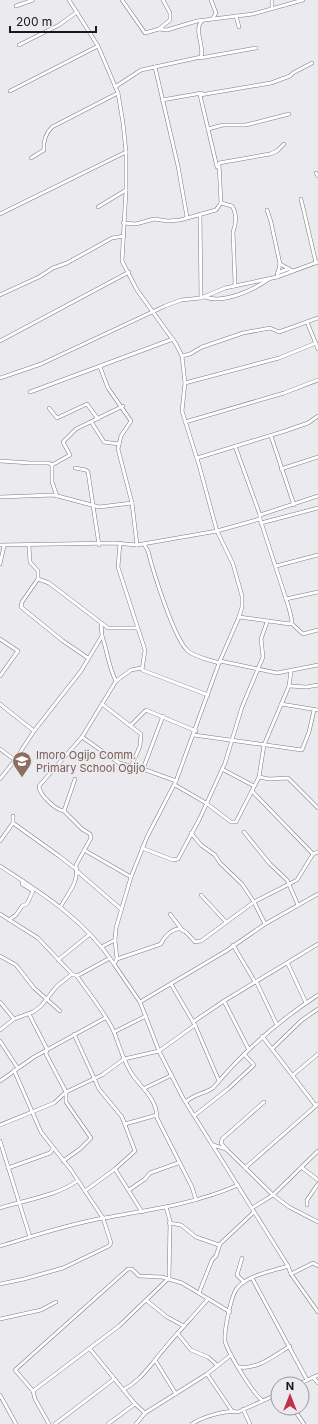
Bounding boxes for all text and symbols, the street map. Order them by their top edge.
scale bar [10,8,96,34]
text: 200 m [16,14,52,29]
place label: Imoro Ogijo Comm. Primary School Ogijo [36,748,146,775]
school or university icon: Imoro Ogijo Comm. Primary School Ogijo [11,750,33,778]
north arrow [270,1376,310,1416]
text: N [286,1379,294,1393]

